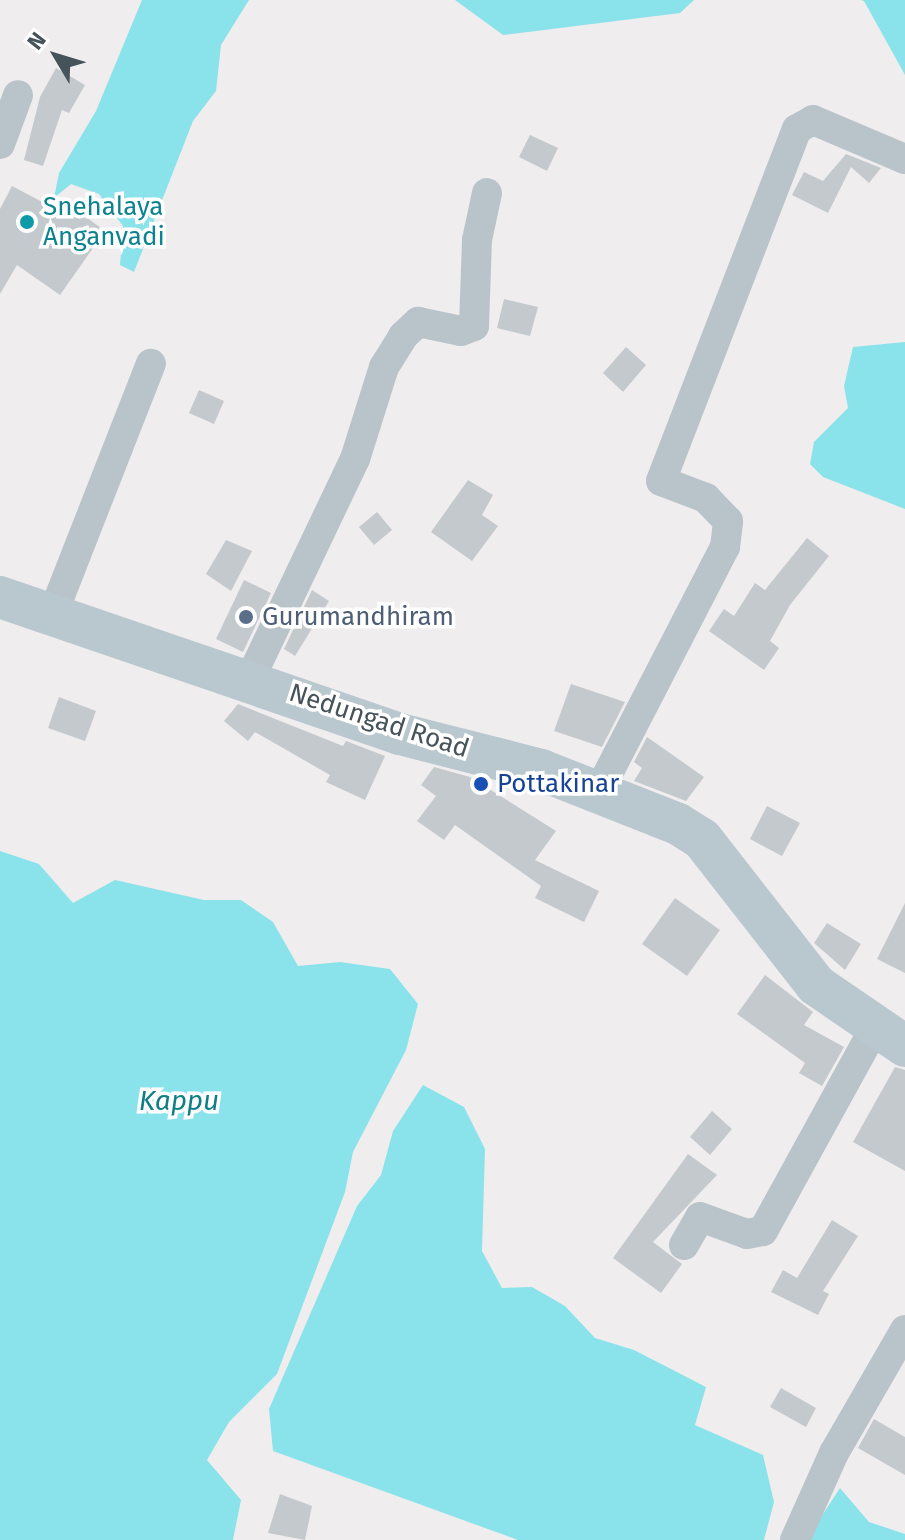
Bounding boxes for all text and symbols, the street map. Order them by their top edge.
north arrow [16,16,96,96]
text: N [22,27,52,55]
place label: Snehalaya Anganvadi [43,191,165,252]
marker: Snehalaya Anganvadi [18,213,36,231]
place label: Gurumandhiram [262,601,454,633]
marker: Gurumandhiram [237,608,255,626]
street label: Nedungad Road [285,677,473,765]
place label: Pottakinar [497,768,619,800]
marker: Pottakinar [472,775,490,793]
water label: Kappu [139,1084,219,1118]

